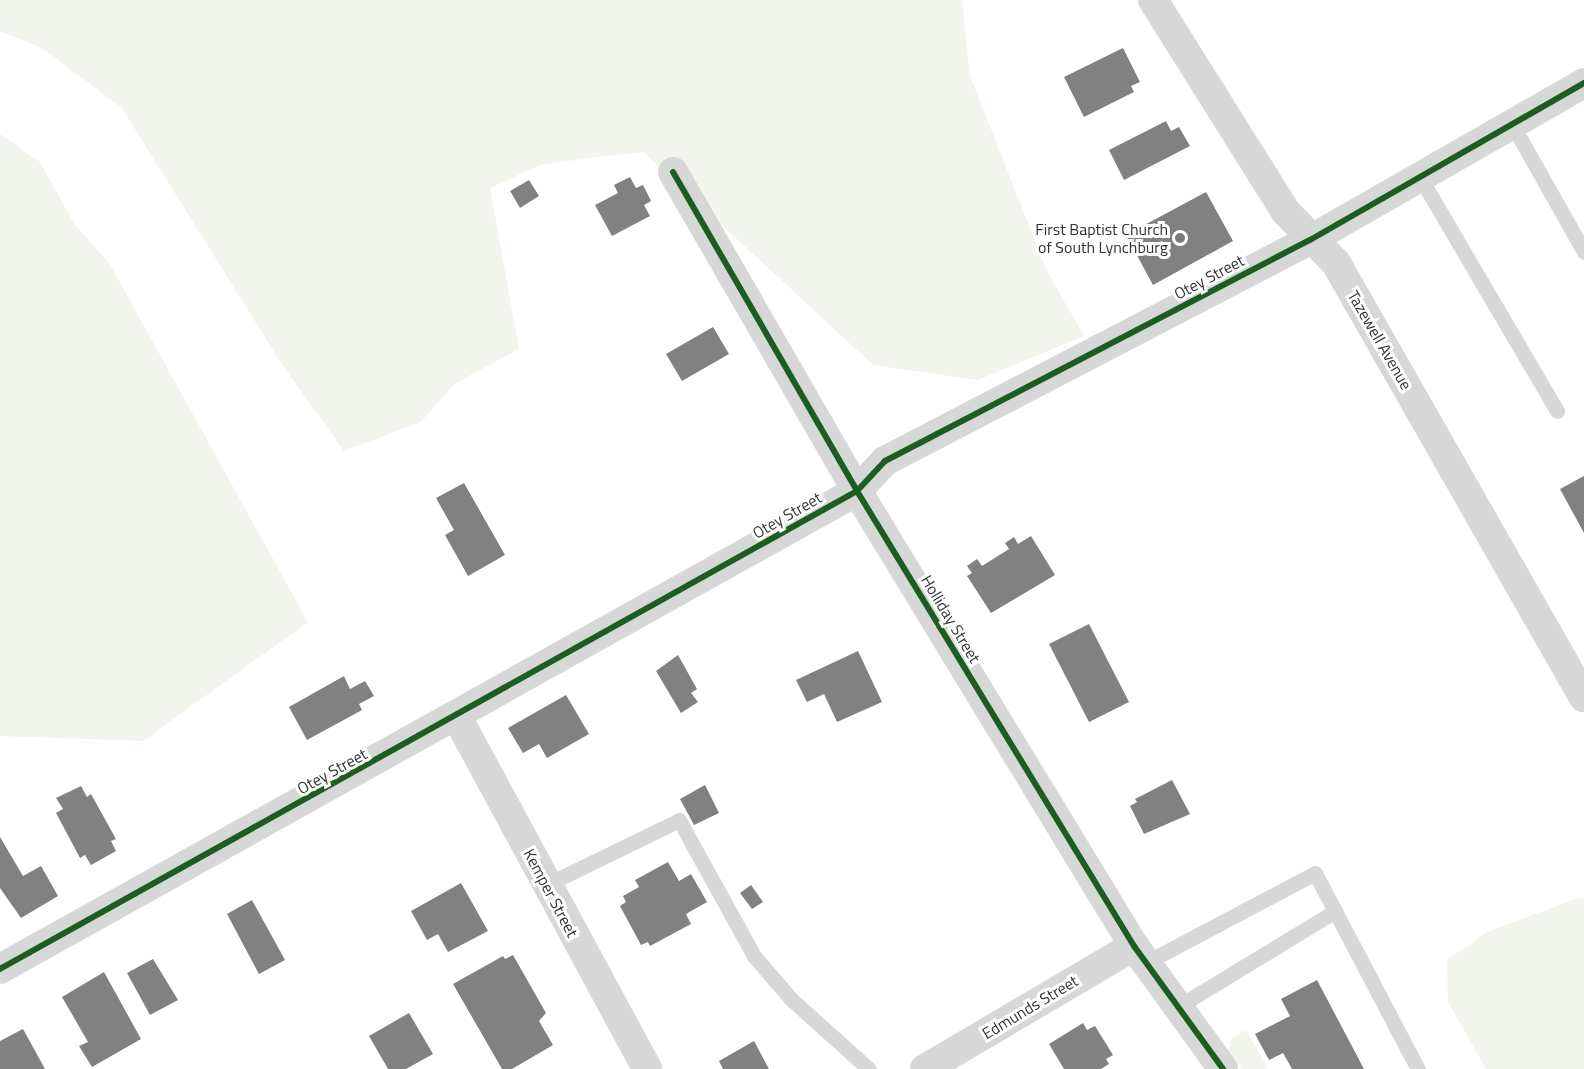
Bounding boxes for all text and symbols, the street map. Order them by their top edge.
place label: First Baptist Church of South Lynchburg [1035,219,1168,257]
marker: First Baptist Church of South Lynchburg [1173,231,1187,245]
street label: Otey Street [1171,251,1247,303]
street label: Tazewell Avenue [1344,287,1416,393]
street label: Otey Street [749,488,825,542]
street label: Holliday Street [917,572,985,666]
street label: Otey Street [294,744,370,798]
street label: Kemper Street [520,846,582,940]
street label: Edmunds Street [979,971,1081,1043]

